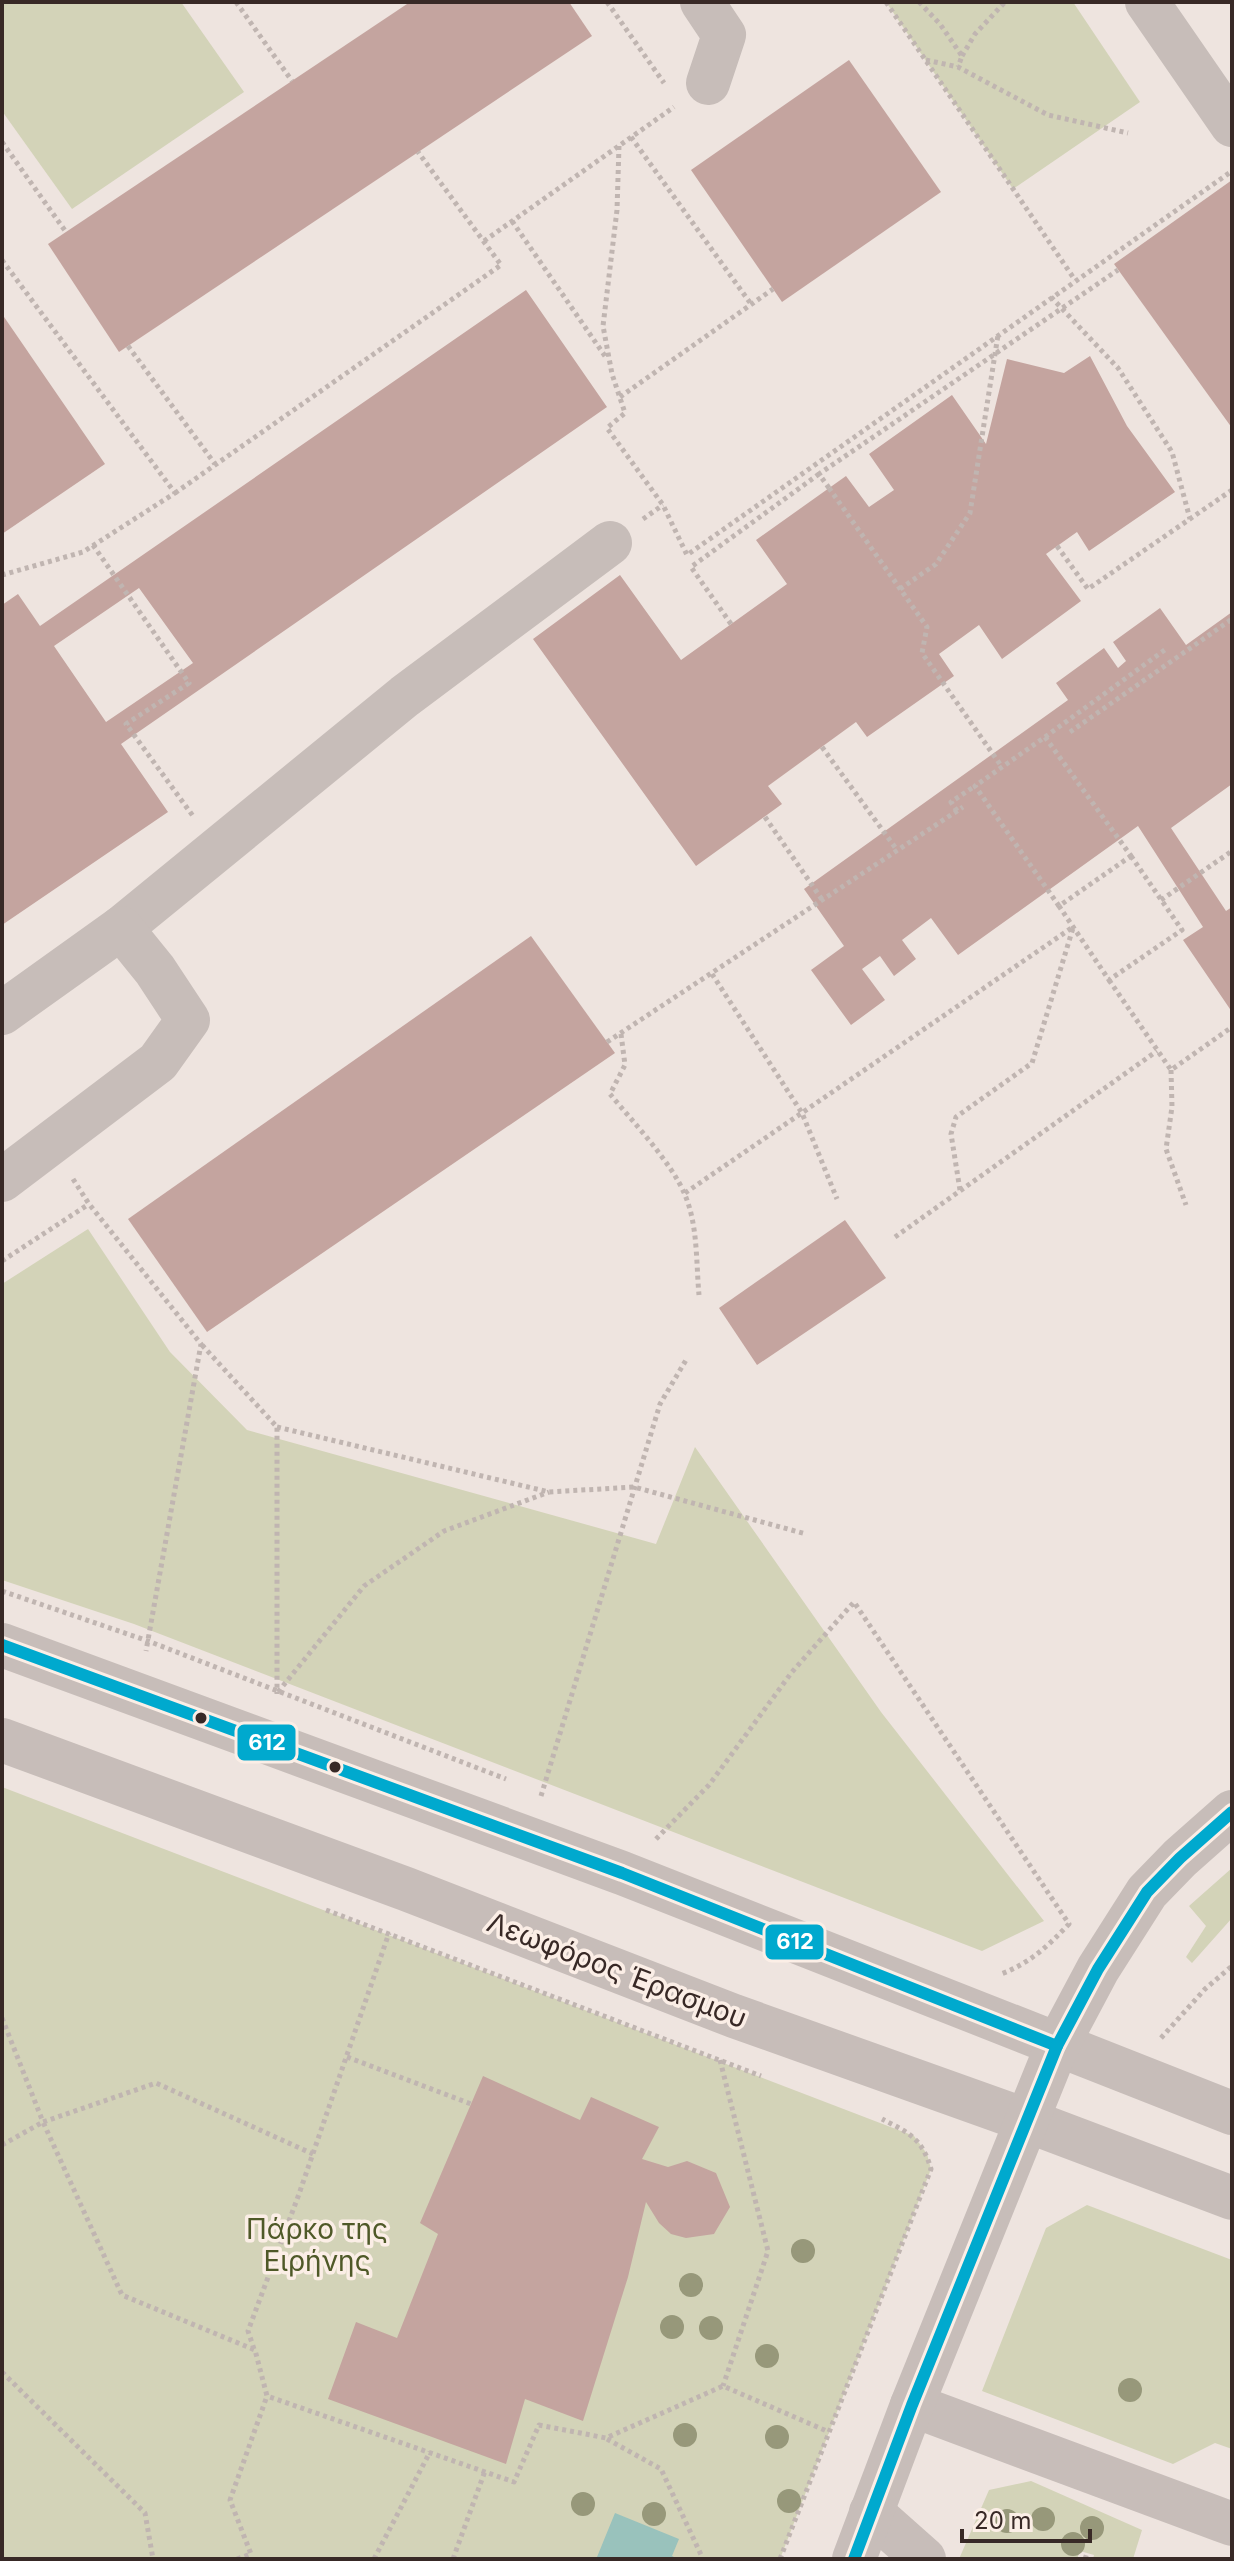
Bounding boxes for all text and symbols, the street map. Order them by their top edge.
unlabelled marker [193,1710,209,1726]
line badge: 612 [236,1723,297,1762]
text: 612 [248,1729,286,1755]
unlabelled marker [327,1759,343,1775]
street label: Λεωφόρος Έρασμου [482,1905,752,2035]
line badge: 612 [764,1923,825,1961]
text: 612 [776,1928,814,1954]
park label: Πάρκο της Ειρήνης [246,2212,388,2278]
scale bar [962,2493,1090,2543]
text: 20 m [974,2506,1032,2535]

